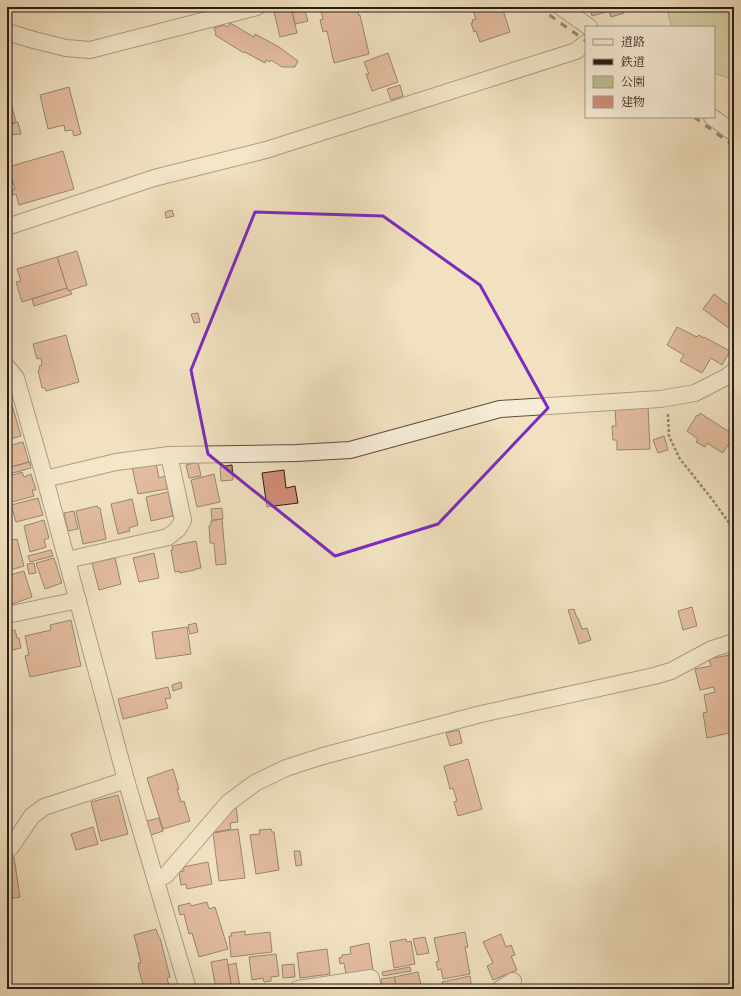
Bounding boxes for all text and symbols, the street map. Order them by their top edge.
legend [585,26,715,118]
text: 道路 [621,35,645,49]
text: 鉄道 [620,55,645,69]
text: 公園 [621,76,645,89]
text: 建物 [621,95,645,109]

